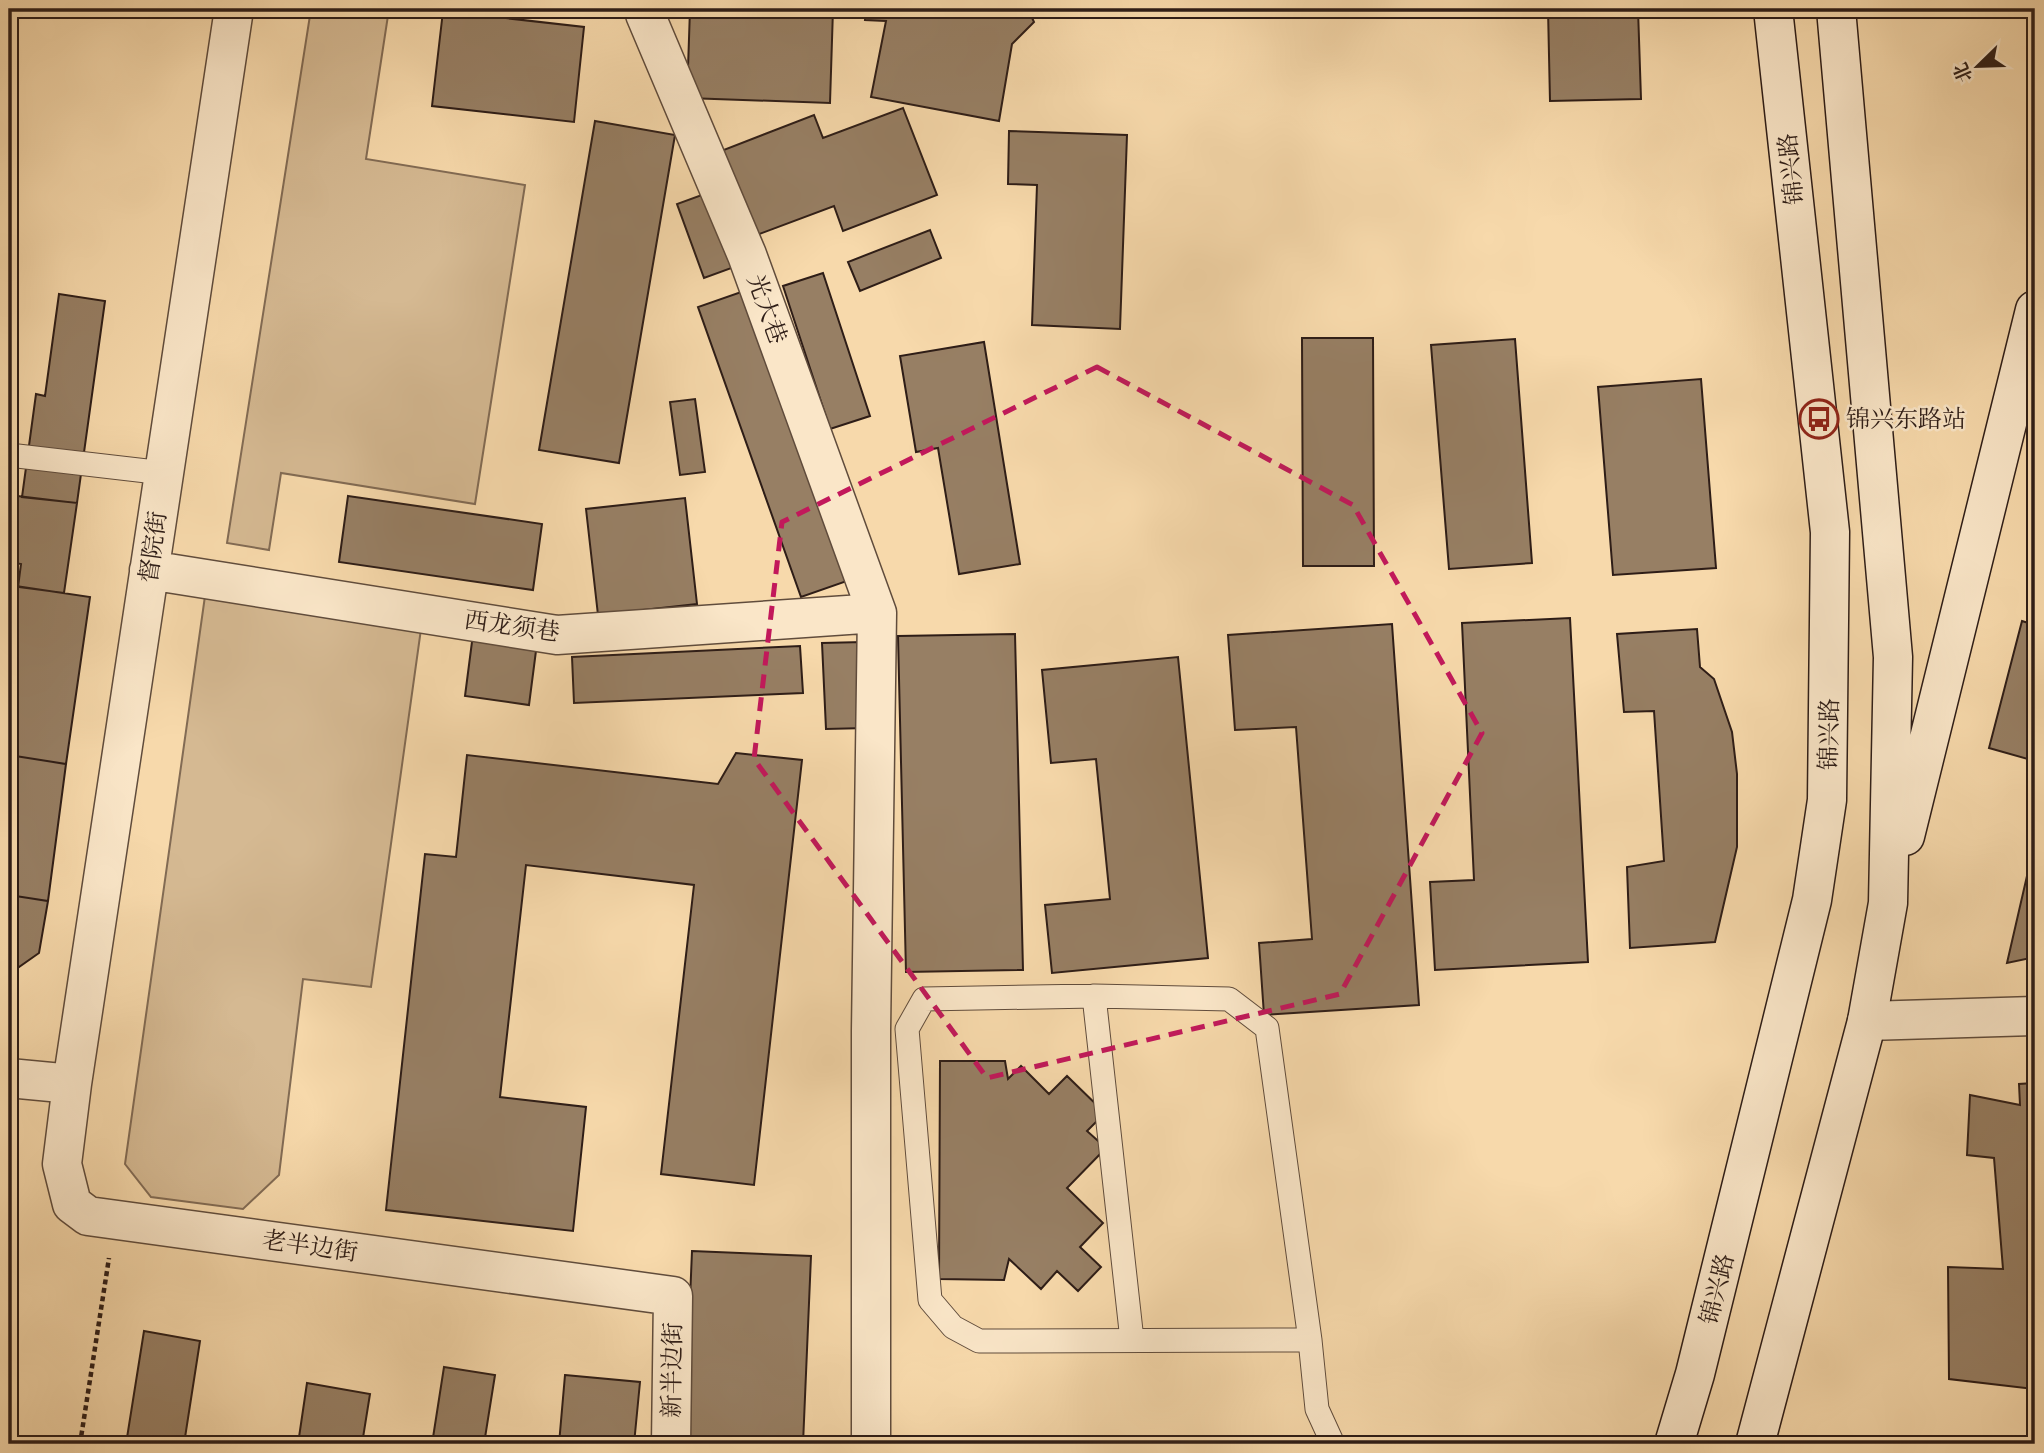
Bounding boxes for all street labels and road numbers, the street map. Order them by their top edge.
street label: 锦兴路 [1769,131,1812,207]
street label: 光大巷 [739,269,796,349]
street label: 督院街 [130,509,175,585]
street label: 西龙须巷 [462,601,562,650]
street label: 锦兴路 [1810,698,1847,770]
street label: 老半边街 [260,1221,360,1270]
street label: 锦兴路 [1691,1250,1742,1328]
street label: 新半边街 [653,1322,690,1418]

